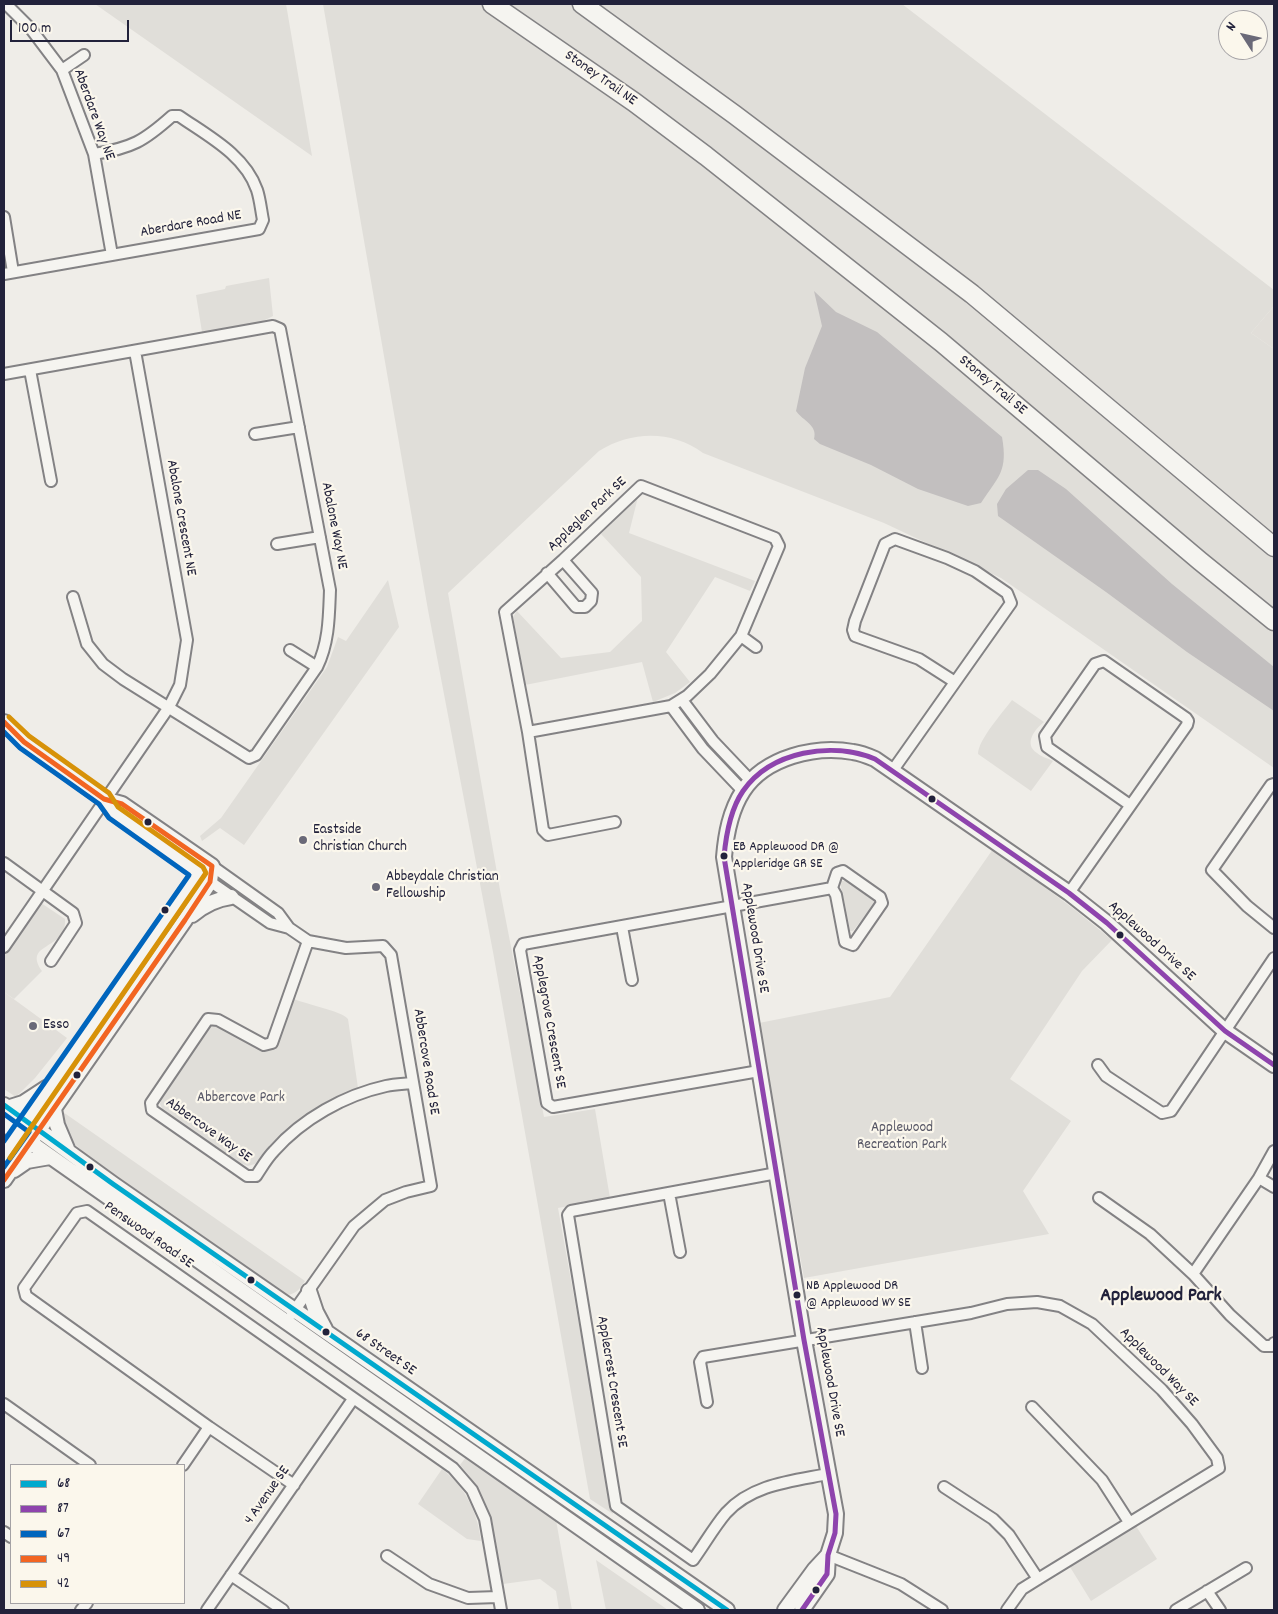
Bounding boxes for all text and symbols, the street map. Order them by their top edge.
scale bar [12,10,131,42]
north arrow [1218,10,1268,60]
text: 100 m [18,18,51,40]
text: N [1221,18,1242,36]
street label: Stoney Trail NE [560,47,640,111]
street label: Aberdare Way NE [68,67,118,163]
street label: Aberdare Road NE [139,207,243,243]
street label: Stoney Trail SE [954,352,1030,420]
street label: Abalone Crescent NE [161,459,199,577]
street label: Appleglen Park SE [545,474,631,556]
street label: Abalone Way NE [316,481,350,571]
unlabelled marker [927,794,937,804]
unlabelled marker [143,817,153,827]
place label: Eastside Christian Church [313,822,407,857]
marker: Eastside Christian Church [297,834,309,846]
place label: EB Applewood DR @ Appleridge GR SE [733,840,839,872]
marker: EB Applewood DR @ Appleridge GR SE [719,851,729,861]
place label: Abbeydale Christian Fellowship [386,869,499,904]
marker: Abbeydale Christian Fellowship [370,881,382,893]
street label: Applewood Drive SE [736,882,772,994]
street label: Applewood Drive SE [1104,898,1198,986]
unlabelled marker [160,905,170,915]
unlabelled marker [1115,930,1125,940]
street label: Applegrove Crescent SE [527,954,569,1090]
street label: Abbercove Road SE [408,1008,442,1116]
place label: Esso [43,1017,69,1035]
marker: Esso [27,1020,39,1032]
unlabelled marker [72,1070,82,1080]
park label: Abbercove Park [197,1090,285,1108]
street label: Abbercove Way SE [162,1095,254,1167]
park label: Applewood Recreation Park [857,1120,947,1155]
unlabelled marker [85,1162,95,1172]
street label: Penswood Road SE [100,1199,196,1273]
unlabelled marker [246,1275,256,1285]
place label: NB Applewood DR @ Applewood WY SE [806,1279,911,1311]
district label: Applewood Park [1100,1285,1222,1309]
marker: NB Applewood DR @ Applewood WY SE [792,1290,802,1300]
street label: Applecrest Crescent SE [592,1315,630,1449]
street label: Applewood Way SE [1115,1325,1201,1411]
street label: 68 Street SE [351,1326,419,1380]
street label: Applewood Drive SE [810,1326,848,1438]
unlabelled marker [321,1327,331,1337]
street label: 4 Avenue SE [241,1463,295,1529]
legend [10,1464,185,1604]
text: 68 [57,1473,70,1495]
text: 87 [57,1498,69,1520]
text: 67 [57,1523,70,1545]
text: 49 [57,1548,70,1570]
text: 42 [57,1573,70,1595]
unlabelled marker [811,1585,821,1595]

